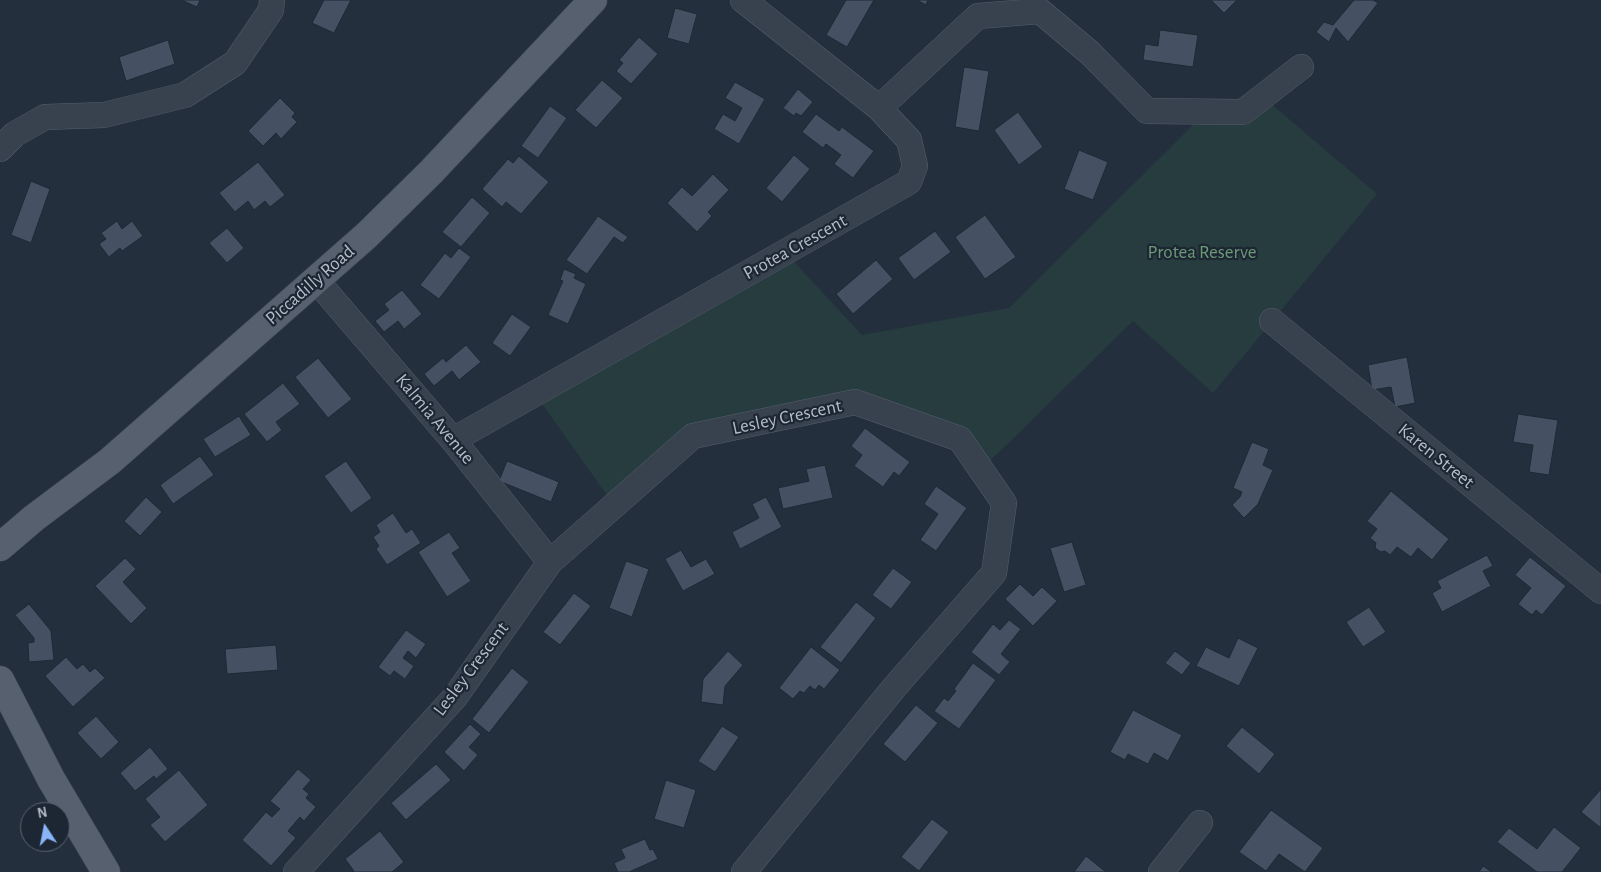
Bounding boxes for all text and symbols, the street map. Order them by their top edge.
street label: Protea Crescent [739,209,851,285]
street label: Piccadilly Road [261,240,359,330]
park label: Protea Reserve [1148,241,1256,263]
street label: Kalmia Avenue [391,369,479,469]
street label: Lesley Crescent [730,394,844,440]
street label: Karen Street [1393,418,1479,494]
street label: Lesley Crescent [428,618,514,720]
north arrow [20,802,70,852]
text: N [36,805,48,821]

